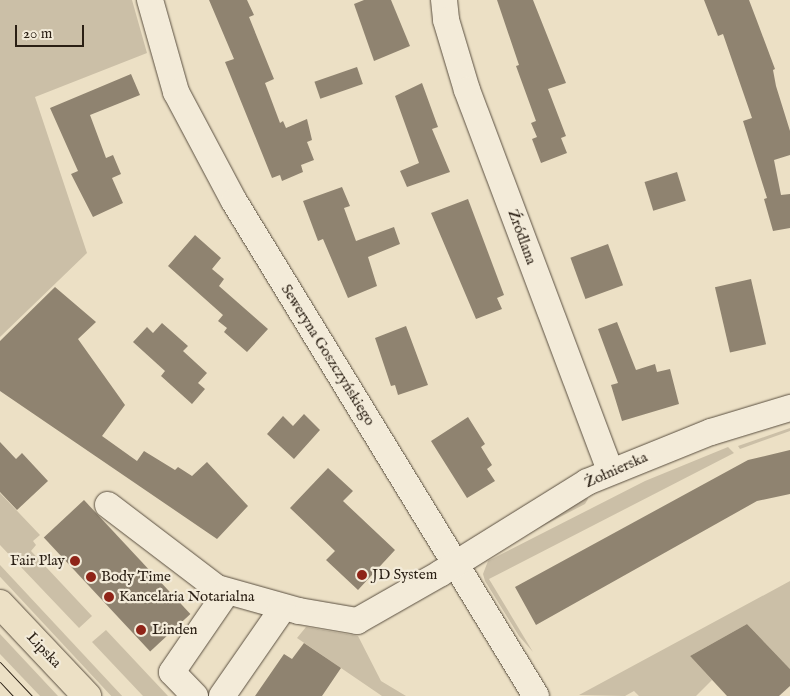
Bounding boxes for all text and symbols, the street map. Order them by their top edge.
scale bar [18,15,86,47]
text: 20 m [23,24,52,43]
street label: Źródlana [504,207,540,267]
street label: Seweryna Goszczyńskiego [277,281,379,429]
street label: Żołnierska [582,448,650,492]
place label: Fair Play [10,552,65,570]
marker: Fair Play [69,555,81,567]
place label: JD System [372,566,437,584]
place label: Body Time [101,568,171,586]
marker: JD System [356,569,368,581]
marker: Body Time [85,571,97,583]
place label: Kancelaria Notarialna [119,588,254,606]
marker: Kancelaria Notarialna [103,591,115,603]
place label: Linden [152,621,198,639]
marker: Linden [134,623,148,637]
street label: Lipska [23,628,65,672]

